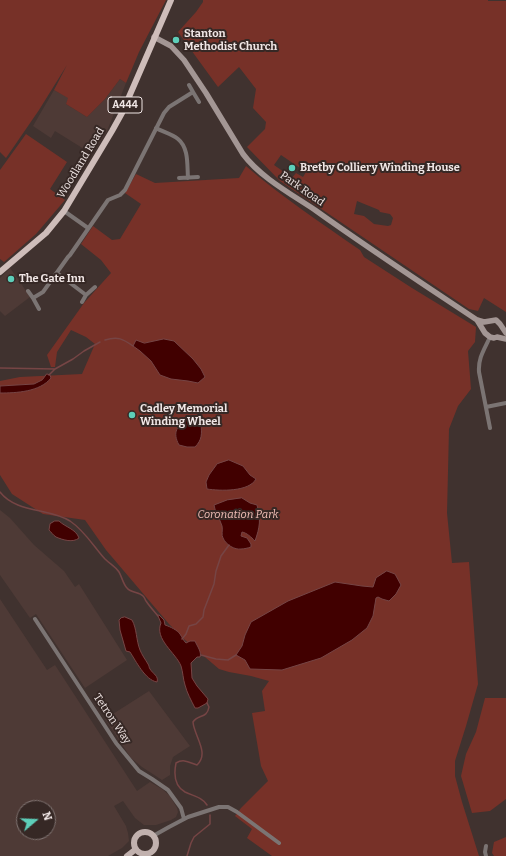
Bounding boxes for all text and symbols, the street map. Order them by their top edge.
place label: Stanton Methodist Church [184,27,277,53]
marker: Stanton Methodist Church [171,35,181,45]
road number: A444 [108,97,142,113]
street label: Woodland Road [55,125,107,201]
place label: Bretby Colliery Winding House [300,161,460,175]
marker: Bretby Colliery Winding House [287,163,297,173]
street label: Park Road [277,169,327,209]
place label: The Gate Inn [19,272,85,286]
marker: The Gate Inn [6,274,16,284]
place label: Cadley Memorial Winding Wheel [140,402,227,428]
marker: Cadley Memorial Winding Wheel [127,410,137,420]
park label: Coronation Park [198,508,278,522]
street label: Tetron Way [90,691,134,747]
north arrow [16,800,56,840]
text: N [39,810,54,822]

